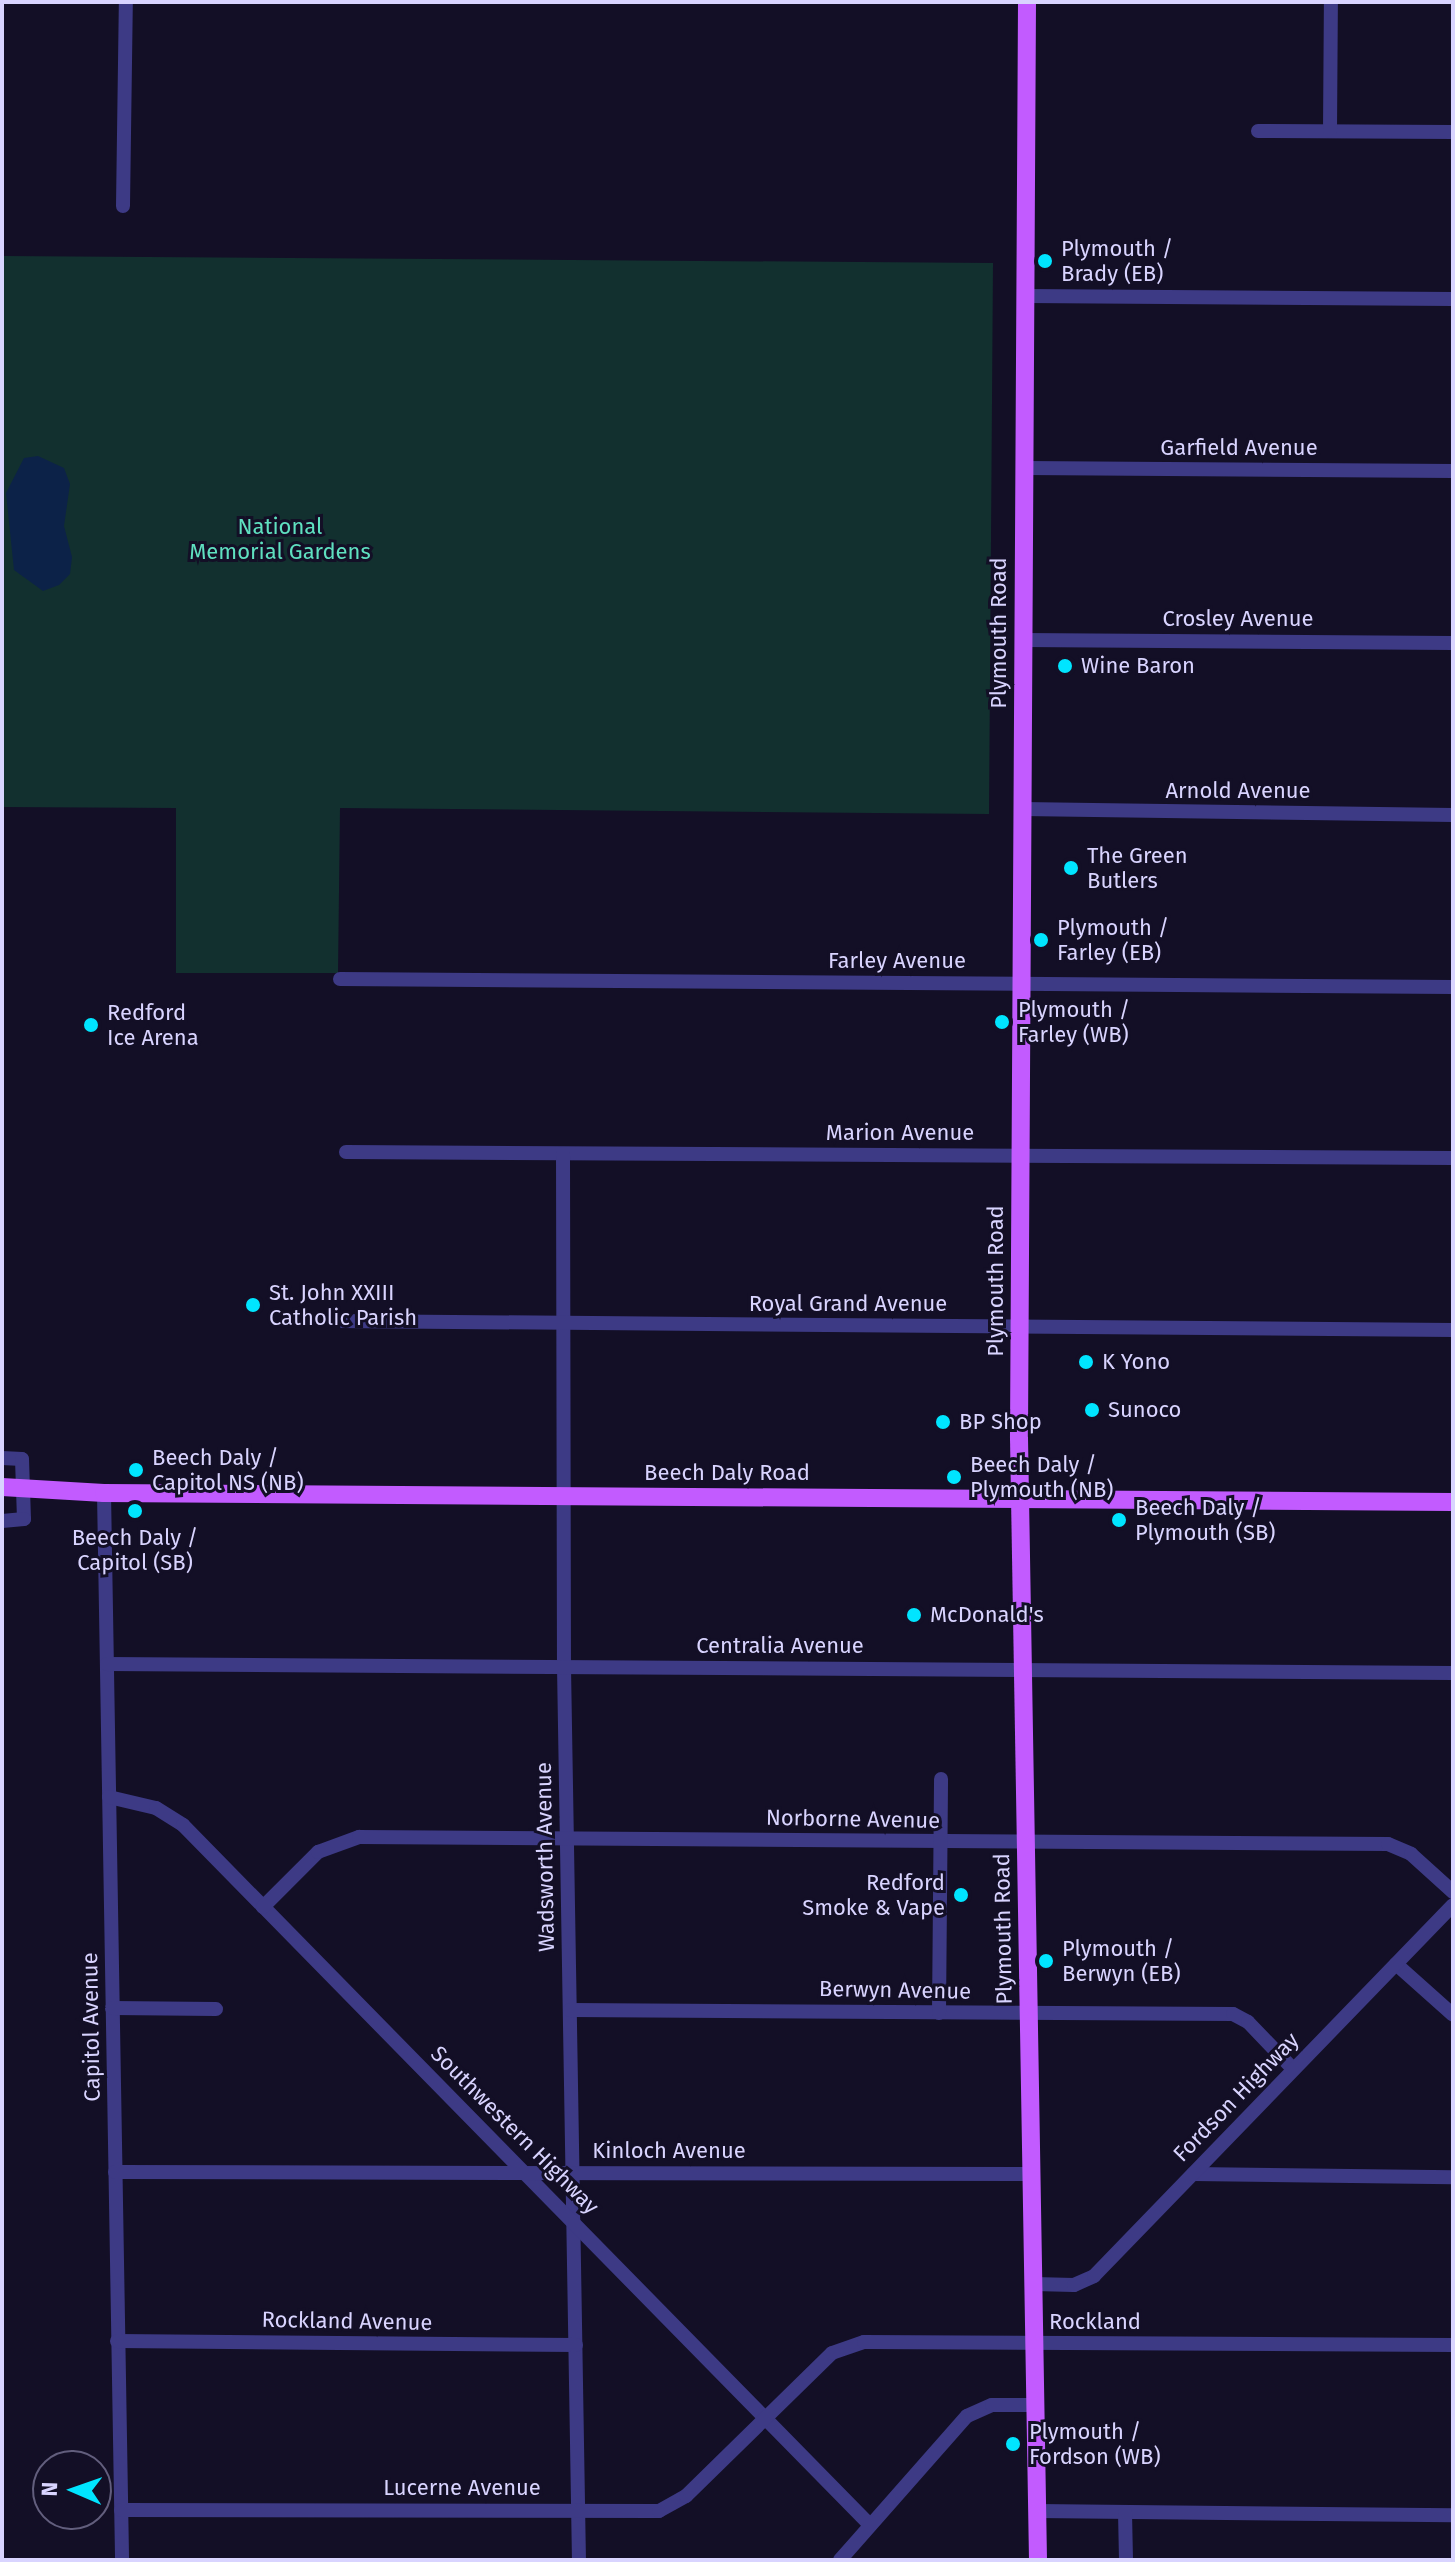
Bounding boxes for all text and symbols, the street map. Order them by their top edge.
place label: Plymouth / Brady (EB) [1061,235,1173,286]
marker: Plymouth / Brady (EB) [1036,252,1054,270]
street label: Garfield Avenue [1160,435,1318,461]
park label: National Memorial Gardens [189,513,371,564]
street label: Plymouth Road [986,557,1012,709]
street label: Crosley Avenue [1163,606,1313,632]
place label: Wine Baron [1081,653,1195,679]
marker: Wine Baron [1056,657,1074,675]
street label: Arnold Avenue [1165,778,1311,804]
place label: The Green Butlers [1087,842,1188,894]
marker: The Green Butlers [1062,859,1080,877]
place label: Plymouth / Farley (EB) [1057,914,1169,966]
marker: Plymouth / Farley (EB) [1032,931,1050,949]
street label: Farley Avenue [828,948,966,974]
place label: Plymouth / Farley (WB) [1018,996,1130,1048]
place label: Redford Ice Arena [107,999,199,1050]
marker: Plymouth / Farley (WB) [993,1013,1011,1031]
marker: Redford Ice Arena [82,1016,100,1034]
street label: Marion Avenue [826,1120,974,1146]
street label: Plymouth Road [983,1205,1009,1357]
place label: St. John XXIII Catholic Parish [269,1279,417,1330]
street label: Royal Grand Avenue [749,1291,947,1317]
marker: St. John XXIII Catholic Parish [244,1296,262,1314]
place label: K Yono [1102,1349,1170,1375]
marker: K Yono [1077,1353,1095,1371]
place label: Sunoco [1108,1397,1181,1423]
marker: Sunoco [1083,1401,1101,1419]
place label: BP Shop [959,1409,1042,1435]
marker: BP Shop [934,1413,952,1431]
place label: Beech Daly / Capitol NS (NB) [152,1444,304,1496]
place label: Beech Daly / Plymouth (NB) [970,1451,1113,1502]
street label: Beech Daly Road [644,1460,810,1486]
marker: Beech Daly / Capitol NS (NB) [127,1461,145,1479]
marker: Beech Daly / Plymouth (NB) [945,1468,963,1486]
place label: Beech Daly / Plymouth (SB) [1135,1494,1275,1546]
marker: Beech Daly / Capitol (SB) [126,1502,144,1520]
marker: Beech Daly / Plymouth (SB) [1110,1511,1128,1529]
place label: Beech Daly / Capitol (SB) [72,1524,198,1576]
place label: McDonald's [930,1602,1044,1628]
marker: McDonald's [905,1606,923,1624]
street label: Centralia Avenue [696,1633,864,1659]
street label: Wadsworth Avenue [530,1762,560,1952]
street label: Norborne Avenue [766,1804,940,1834]
street label: Plymouth Road [988,1853,1018,2005]
place label: Redford Smoke & Vape [802,1869,945,1920]
marker: Redford Smoke & Vape [952,1886,970,1904]
place label: Plymouth / Berwyn (EB) [1062,1935,1181,1986]
street label: Capitol Avenue [77,1952,105,2102]
marker: Plymouth / Berwyn (EB) [1037,1952,1055,1970]
street label: Berwyn Avenue [819,1975,971,2005]
street label: Fordson Highway [1168,2027,1304,2167]
street label: Southwestern Highway [425,2040,605,2220]
street label: Kinloch Avenue [592,2138,746,2164]
street label: Rockland Avenue [261,2306,433,2336]
street label: Rockland [1049,2309,1141,2335]
place label: Plymouth / Fordson (WB) [1029,2418,1161,2470]
marker: Plymouth / Fordson (WB) [1004,2435,1022,2453]
north arrow [32,2450,112,2530]
street label: Lucerne Avenue [383,2475,541,2501]
text: N [36,2481,63,2497]

